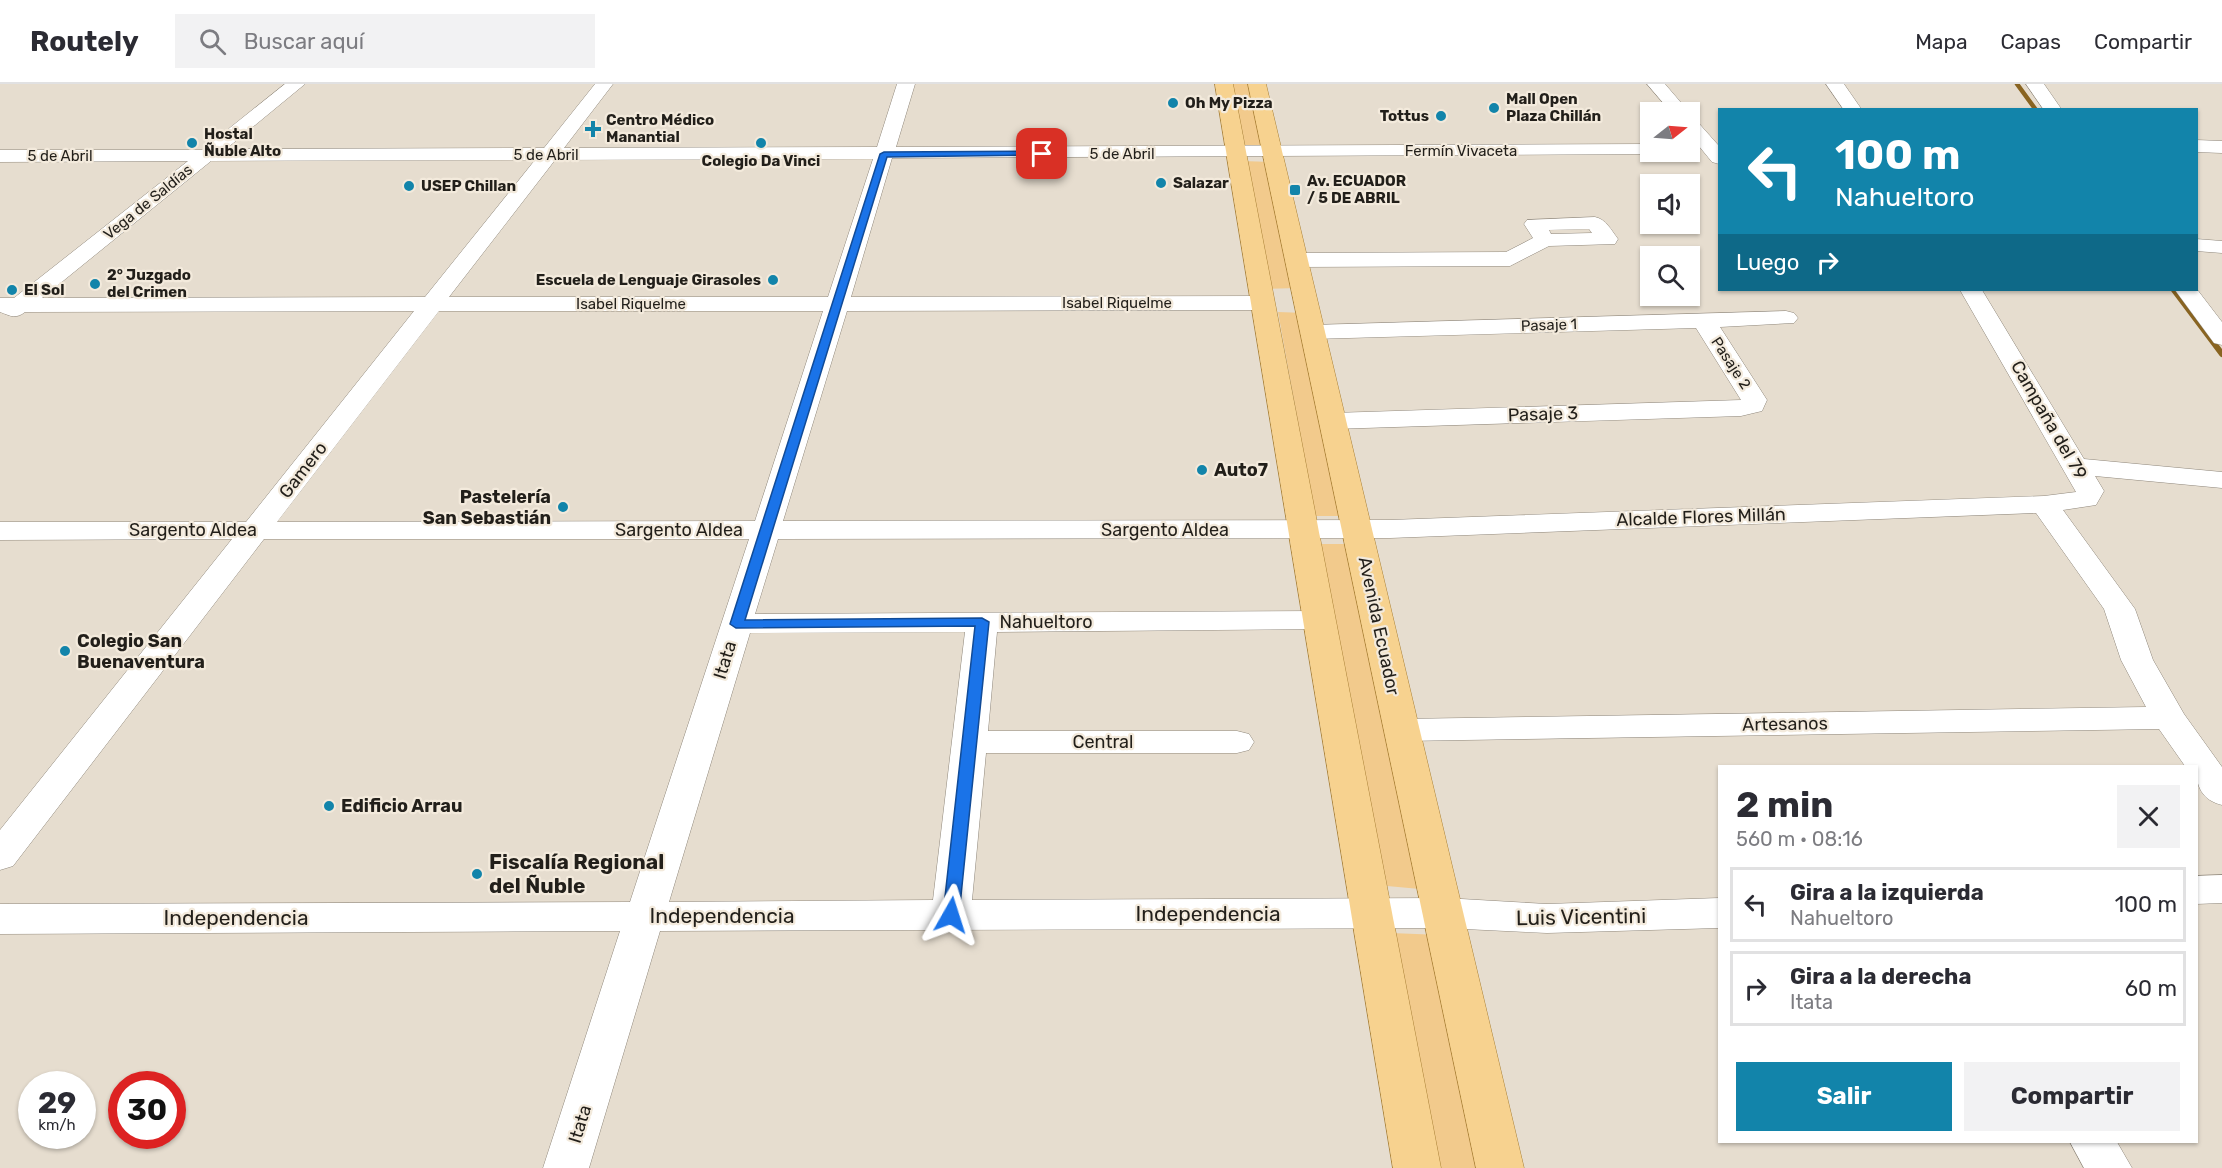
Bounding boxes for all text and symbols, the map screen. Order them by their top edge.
search box [175,14,595,68]
text: Routely [30,25,139,58]
icon: search [196,25,229,58]
text: Buscar aquí [244,28,364,55]
text: Mapa [1915,29,1968,54]
text: Capas [2001,29,2061,54]
text: Compartir [2094,29,2192,54]
place label: Mall Open Plaza Chillán [1506,90,1601,125]
place label: Oh My Pizza [1185,94,1273,112]
marker: Oh My Pizza [1166,96,1180,110]
marker: Mall Open Plaza Chillán [1487,101,1501,115]
north arrow [1640,102,1700,162]
map controls [1640,102,1700,306]
place label: Tottus [1380,107,1429,125]
marker: Tottus [1434,109,1448,123]
place label: Centro Médico Manantial [606,111,714,146]
marker: Centro Médico Manantial [584,120,602,138]
place label: Hostal Ñuble Alto [204,125,281,160]
pin [1016,128,1067,179]
text: 100 m [1835,130,1960,180]
icon: left [1736,132,1814,210]
marker: Hostal Ñuble Alto [185,136,199,150]
marker: Colegio Da Vinci [754,136,768,150]
icon: arrive [1025,137,1058,170]
street label: Fermín Vivaceta [1405,142,1517,160]
street label: 5 de Abril [1089,145,1155,163]
street label: 5 de Abril [513,146,579,164]
street label: 5 de Abril [27,147,93,165]
place label: Colegio Da Vinci [702,152,820,170]
street label: Vega de Saldías [100,160,196,243]
place label: Av. ECUADOR / 5 DE ABRIL [1307,172,1406,207]
place label: Salazar [1173,174,1229,192]
button: sound [1640,174,1700,234]
marker: Salazar [1154,176,1168,190]
place label: USEP Chillan [421,177,516,195]
marker: USEP Chillan [402,179,416,193]
text: Nahueltoro [1835,181,1975,213]
marker: Av. ECUADOR / 5 DE ABRIL [1288,183,1302,197]
button: search [1640,246,1700,306]
icon: right [1811,246,1844,279]
text: Luego [1736,249,1799,276]
place label: 2° Juzgado del Crimen [107,266,191,301]
place label: Escuela de Lenguaje Girasoles [536,271,761,289]
marker: Escuela de Lenguaje Girasoles [766,273,780,287]
marker: 2° Juzgado del Crimen [88,277,102,291]
place label: El Sol [24,281,64,299]
marker: El Sol [5,283,19,297]
street label: Isabel Riquelme [1062,294,1172,312]
street label: Isabel Riquelme [576,295,686,313]
street label: Pasaje 1 [1521,315,1577,335]
street label: Pasaje 2 [1708,334,1755,393]
street label: Campaña del 79 [2006,357,2092,483]
street label: Pasaje 3 [1507,402,1579,426]
street label: Gamero [274,438,332,502]
place label: Auto7 [1214,459,1268,481]
marker: Auto7 [1195,463,1209,477]
place label: Pastelería San Sebastián [423,486,551,529]
marker: Pastelería San Sebastián [556,500,570,514]
street label: Alcalde Flores Millán [1616,503,1786,531]
street label: Sargento Aldea [129,519,257,541]
street label: Sargento Aldea [615,519,743,541]
street label: Sargento Aldea [1101,519,1229,541]
street label: Avenida Ecuador [1354,555,1404,697]
street label: Nahueltoro [999,611,1093,633]
place label: Colegio San Buenaventura [77,630,205,673]
street label: Itata [709,638,741,682]
marker: Colegio San Buenaventura [58,644,72,658]
street label: Artesanos [1742,712,1828,736]
street label: Central [1073,731,1133,753]
text: 2 min [1736,783,1834,826]
button: close [2117,785,2180,848]
place label: Edificio Arrau [341,795,463,817]
marker: Edificio Arrau [322,799,336,813]
text: 560 m · 08:16 [1736,827,1863,851]
place label: Fiscalía Regional del Ñuble [489,849,664,898]
marker: Fiscalía Regional del Ñuble [470,867,484,881]
text: Gira a la izquierda [1790,879,1984,906]
position arrow [919,883,983,947]
icon: left [1739,888,1772,921]
text: 100 m [2115,891,2177,918]
street label: Independencia [1136,901,1280,926]
street label: Independencia [650,903,794,928]
street label: Luis Vicentini [1516,903,1646,930]
street label: Independencia [164,905,308,930]
text: Nahueltoro [1790,906,1893,930]
text: Gira a la derecha [1790,963,1971,990]
icon: right [1739,972,1772,1005]
text: 60 m [2125,975,2177,1002]
text: Itata [1790,990,1833,1014]
button: Salir [1736,1062,1952,1131]
button: Compartir [1964,1062,2180,1131]
speed limit sign: 30 [108,1071,186,1149]
text: 29 [38,1085,76,1121]
street label: Itata [564,1102,596,1146]
text: km/h [38,1116,76,1134]

